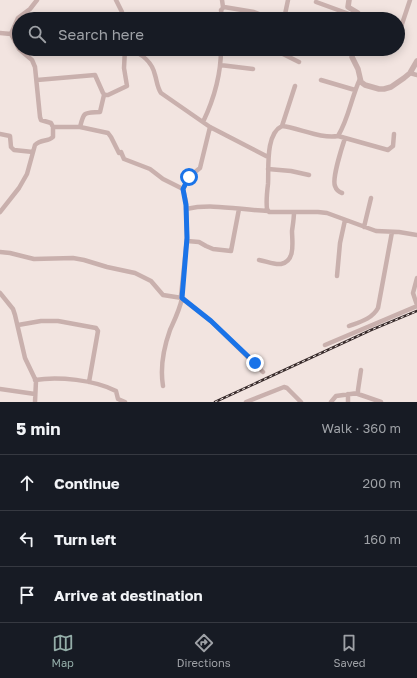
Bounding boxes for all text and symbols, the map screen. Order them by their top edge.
search box [12,12,405,56]
icon: search [26,23,48,45]
text: Search here [58,25,144,43]
route start [180,168,198,186]
route end [246,354,264,372]
text: 5 min [16,418,60,439]
text: Walk · 360 m [322,420,401,436]
icon: ahead [16,472,38,494]
text: Continue [54,474,120,492]
text: 200 m [363,475,401,491]
icon: left [16,528,38,550]
text: Turn left [54,530,116,548]
text: 160 m [364,531,401,547]
icon: arrive [16,584,38,606]
text: Arrive at destination [54,586,203,604]
tab: Map [51,632,74,669]
tab: Directions [177,632,231,669]
tab: Saved [333,632,366,669]

